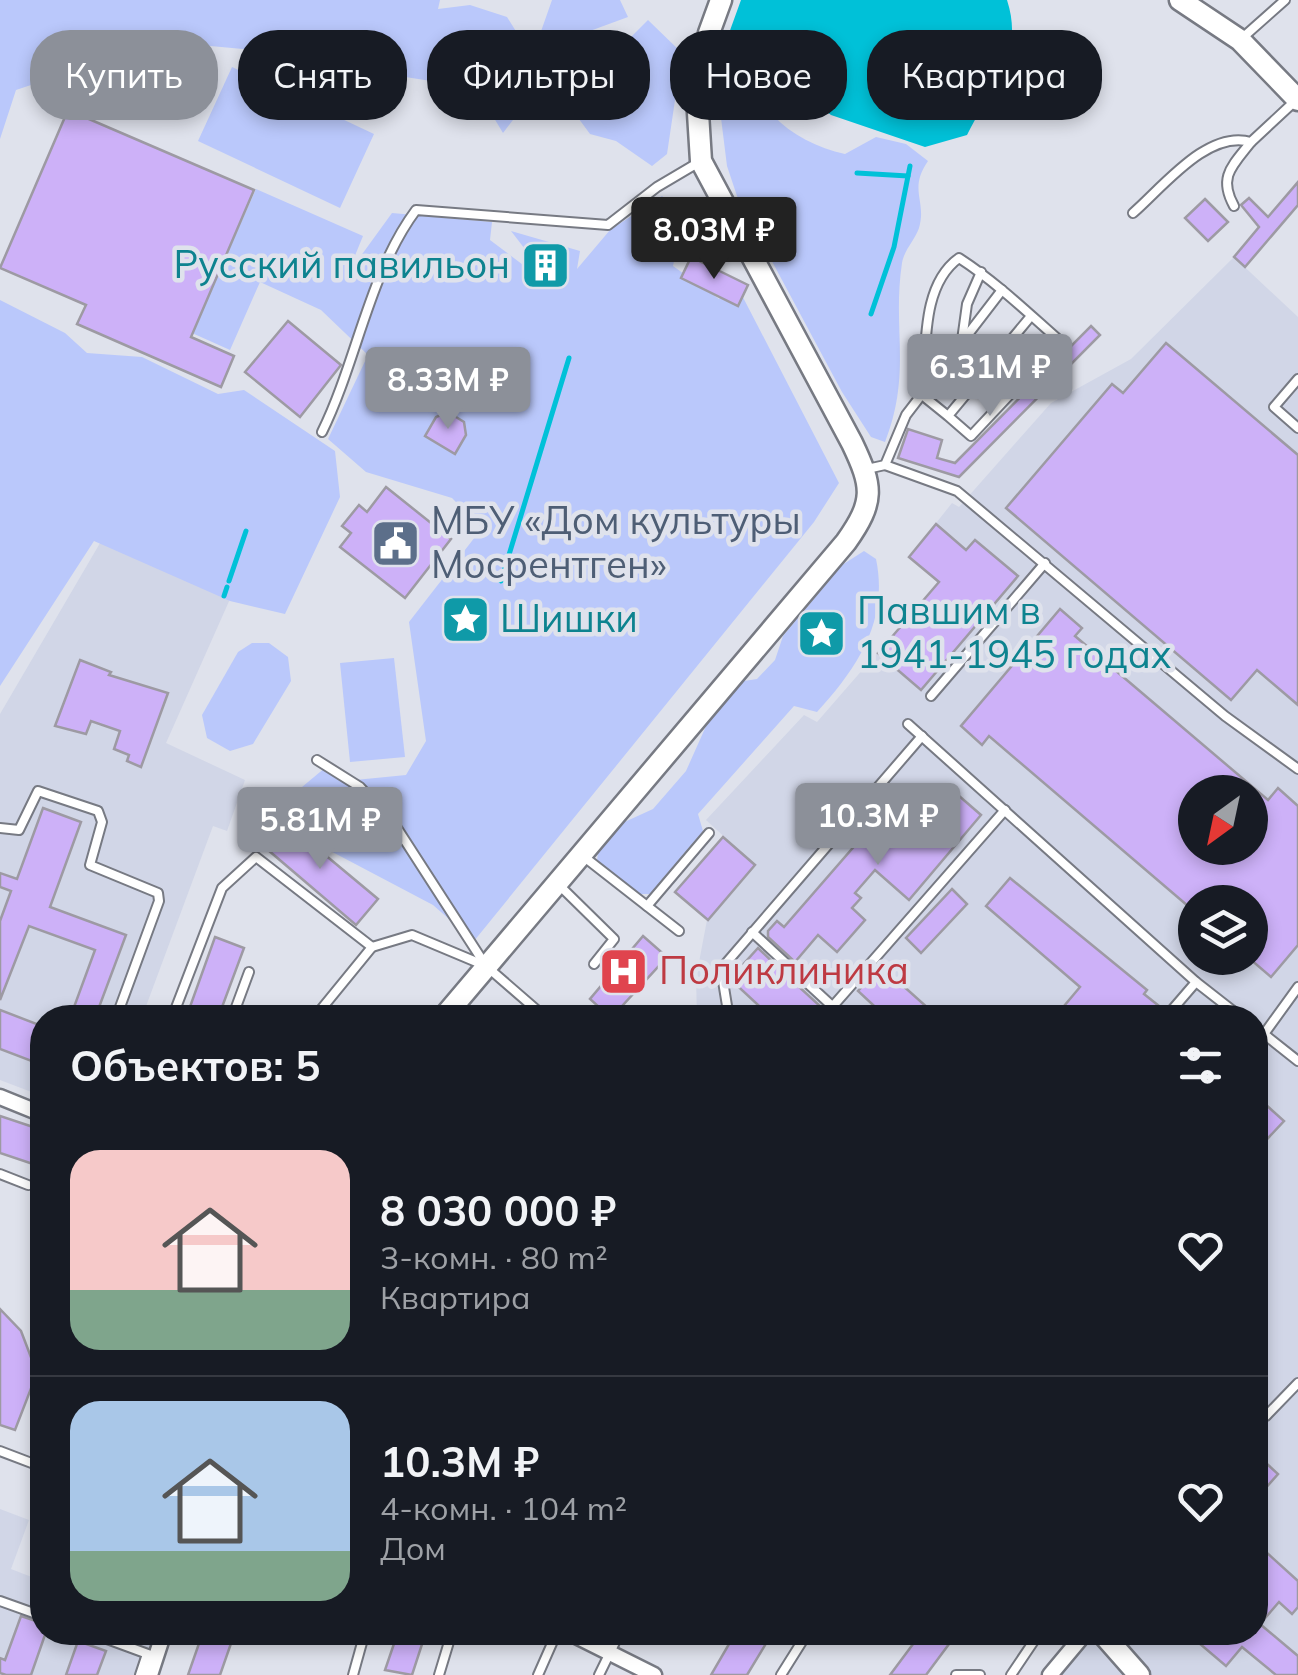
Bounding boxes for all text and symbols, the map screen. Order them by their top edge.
chip: Купить [30,30,218,120]
chip: Снять [238,30,407,120]
chip: Фильтры [427,30,650,120]
chip: Новое [670,30,847,120]
chip: Квартира [867,30,1102,120]
pin: 8.03M ₽ [622,197,806,282]
text: 8.03M ₽ [653,209,775,249]
building icon: Русский павильон [519,239,571,291]
place label: Русский павильон [173,240,510,288]
pin: 6.31M ₽ [898,334,1082,419]
text: 6.31M ₽ [929,346,1051,386]
pin: 8.33M ₽ [356,347,540,432]
text: 8.33M ₽ [387,359,509,399]
place label: МБУ «Дом культуры Мосрентген» [431,496,801,588]
public building icon: МБУ «Дом культуры Мосрентген» [370,517,422,569]
place label: Павшим в 1941-1945 годах [857,586,1172,678]
place icon: Шишки [439,593,491,645]
place label: Шишки [500,594,638,642]
place icon: Павшим в 1941-1945 годах [796,607,848,659]
north arrow [1178,775,1268,865]
map controls [1178,775,1268,975]
pin: 10.3M ₽ [786,783,970,868]
pin: 5.81M ₽ [228,787,412,872]
text: 10.3M ₽ [817,795,939,835]
text: 5.81M ₽ [259,799,381,839]
button: layers [1178,885,1268,975]
hospital icon: Поликлиника [598,945,650,997]
place label: Поликлиника [659,946,909,994]
icon: filters [1173,1038,1228,1093]
text: Объектов: 5 [70,1039,320,1092]
text: 8 030 000 ₽ [380,1184,616,1237]
icon: home [150,1190,270,1310]
icon: heart [1173,1223,1228,1278]
text: 3-комн. · 80 m² [380,1237,608,1277]
text: Квартира [380,1277,531,1317]
text: 10.3M ₽ [380,1435,539,1488]
icon: home [150,1441,270,1561]
icon: heart [1173,1474,1228,1529]
text: 4-комн. · 104 m² [380,1488,627,1528]
text: Дом [380,1528,446,1568]

